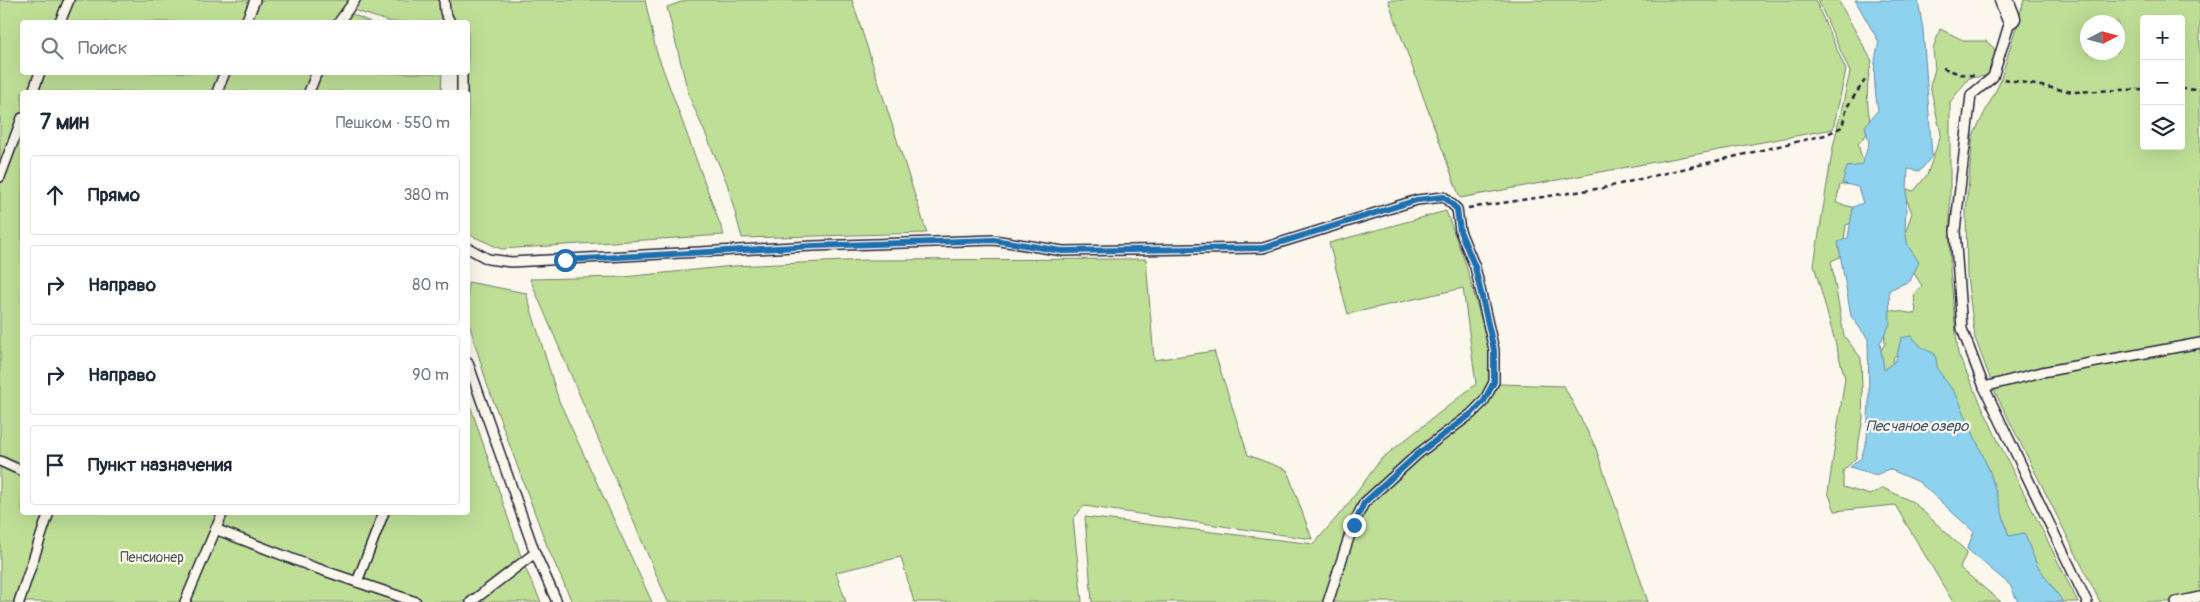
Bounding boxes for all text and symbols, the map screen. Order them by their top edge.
north arrow [2080,15,2125,60]
map controls [2140,15,2185,150]
button: + [2140,15,2185,60]
search box [20,20,470,75]
icon: search [38,34,66,62]
text: Поиск [78,36,128,60]
button: − [2140,60,2185,105]
button: layers [2140,105,2185,150]
text: 7 мин [40,109,89,136]
text: Пешком · 550 m [336,113,450,133]
icon: ahead [41,181,69,209]
text: Прямо [88,183,140,207]
text: 380 m [403,185,449,205]
route start [554,249,577,272]
icon: right [41,271,69,299]
text: Направо [88,273,156,297]
text: 80 m [412,275,449,295]
icon: right [41,361,69,389]
text: Направо [88,363,156,387]
text: 90 m [412,365,449,385]
water label: Песчаное озеро [1866,417,1969,436]
icon: arrive [41,451,69,479]
text: Пункт назначения [88,453,232,477]
route end [1343,514,1366,537]
park label: Пенсионер [120,549,184,566]

